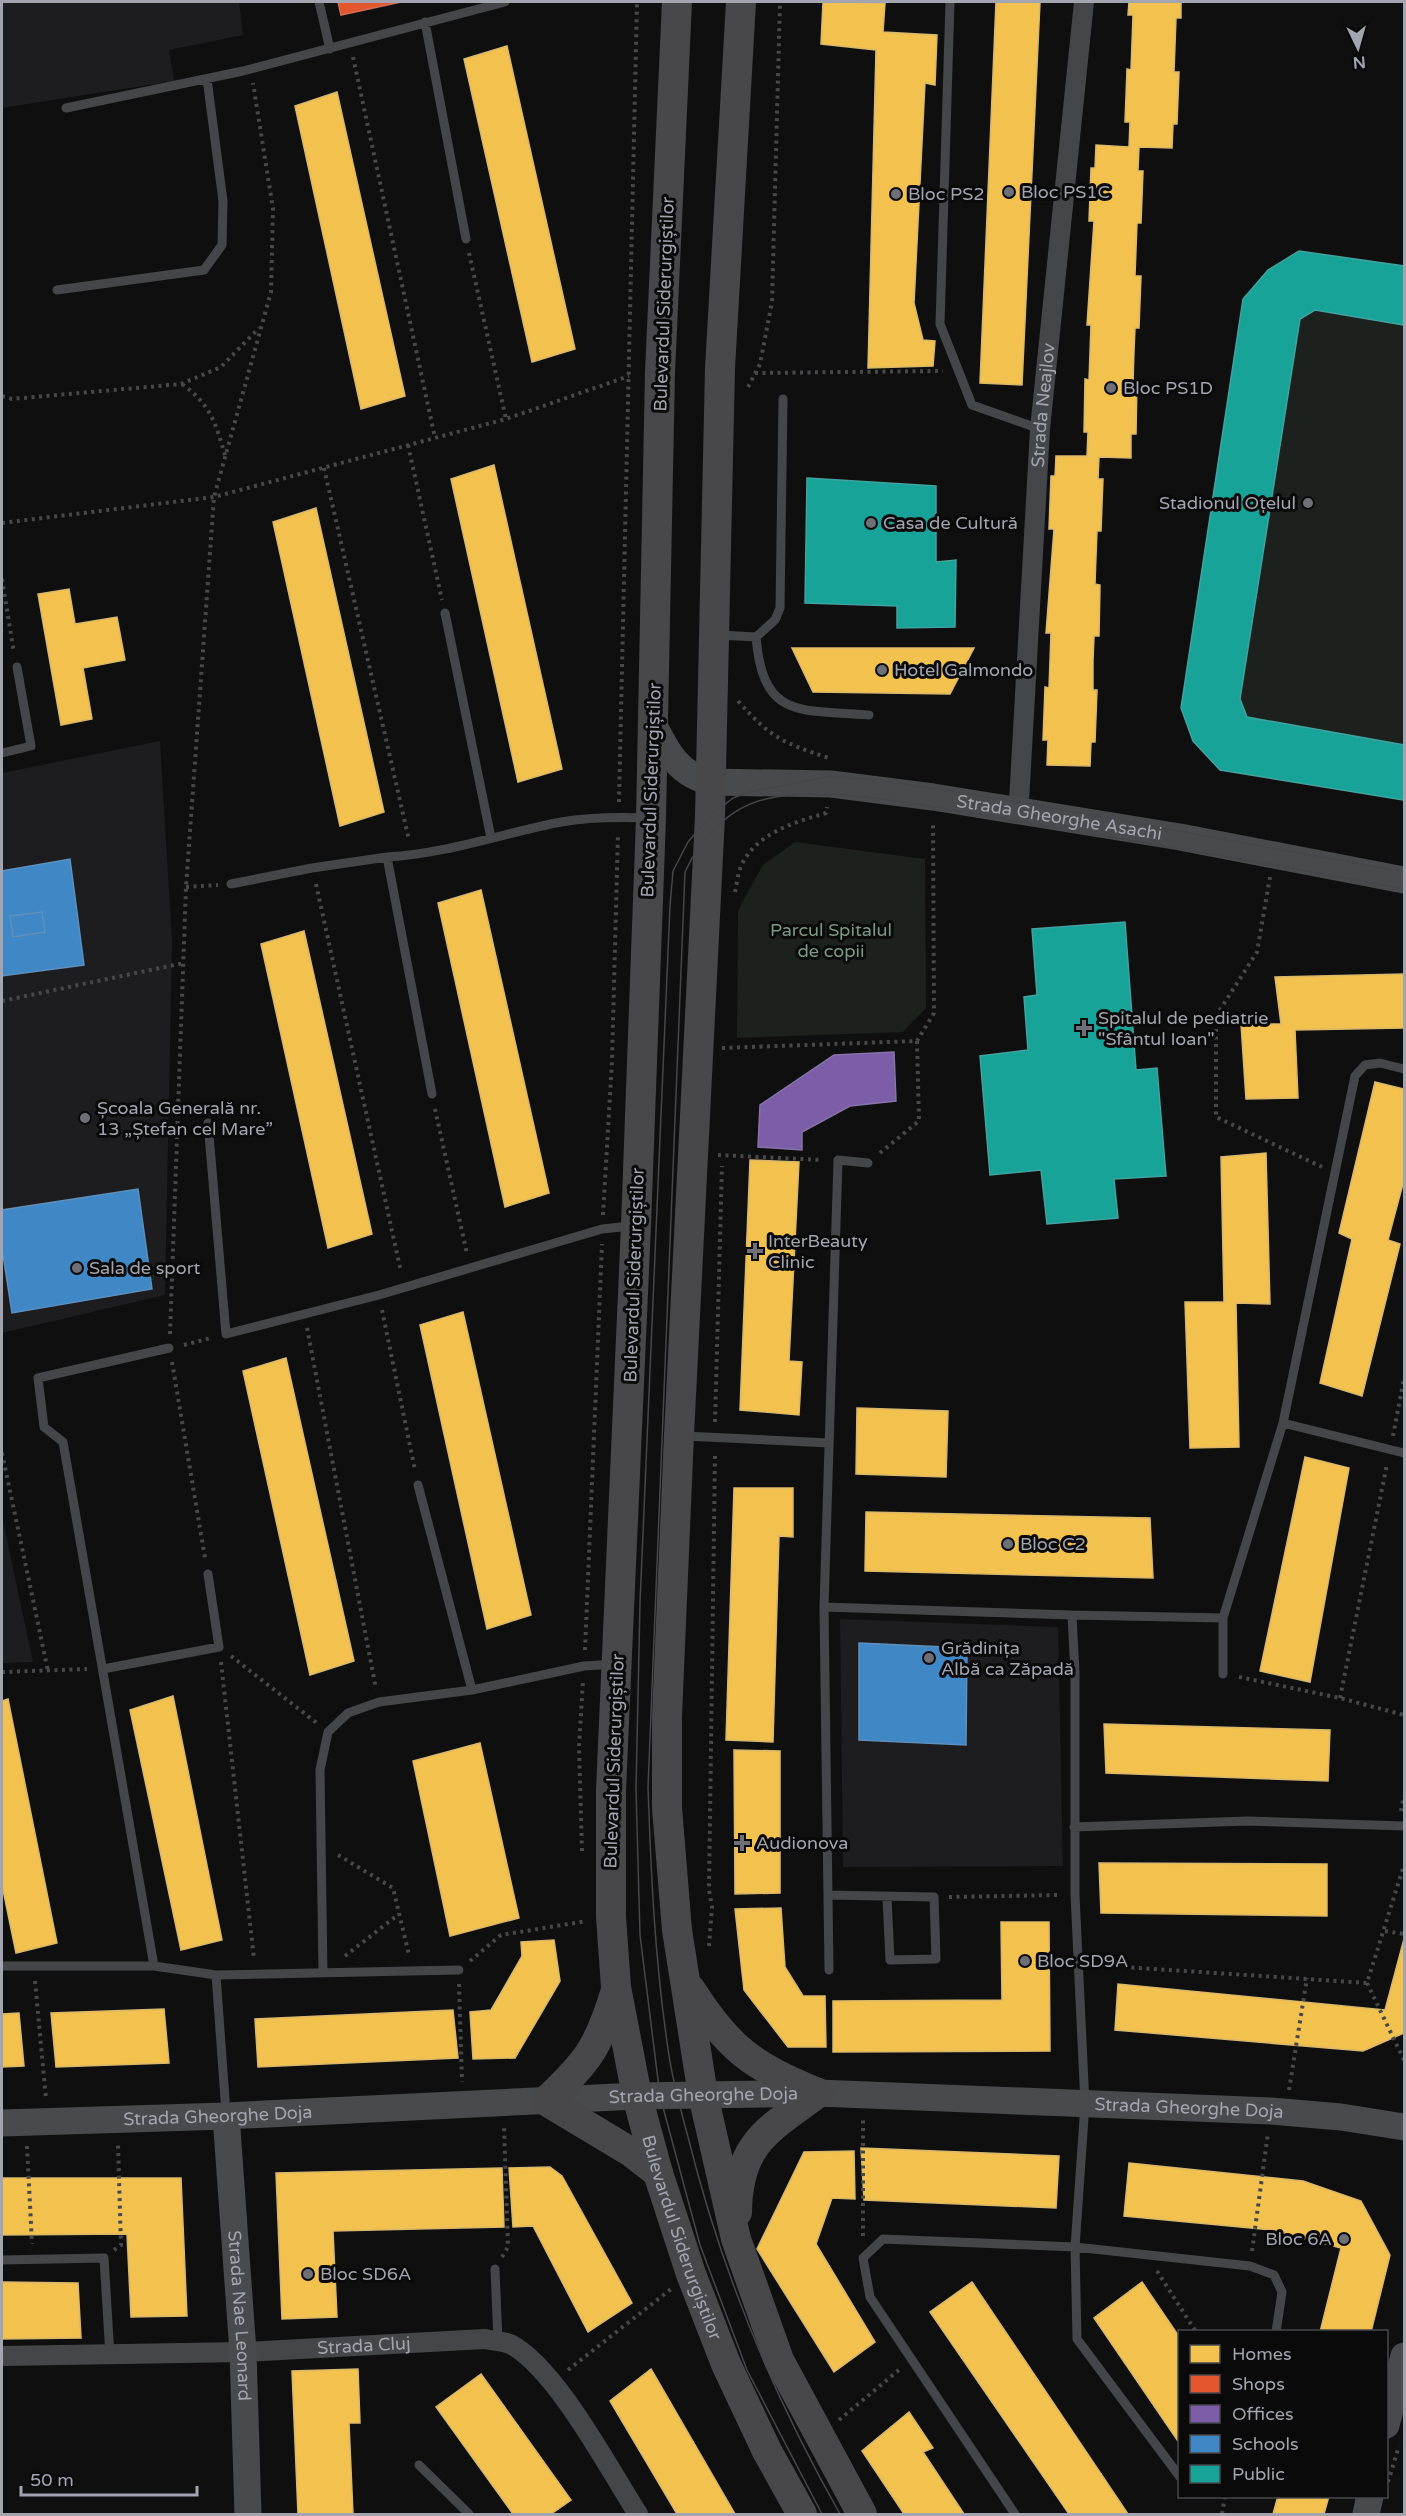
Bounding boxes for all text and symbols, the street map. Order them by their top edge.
north arrow [1328,18,1388,78]
text: N [1352,51,1366,72]
place label: Bloc PS1C [1021,181,1110,203]
place label: Bloc PS2 [908,183,985,205]
marker: Bloc PS1C [1002,185,1016,199]
marker: Bloc PS2 [889,187,903,201]
street label: Bulevardul Siderurgiștilor [649,196,679,412]
street label: Strada Neajlov [1027,342,1060,468]
place label: Bloc PS1D [1123,377,1213,399]
marker: Bloc PS1D [1104,381,1118,395]
place label: Stadionul Oțelul [1159,492,1296,514]
marker: Stadionul Oțelul [1301,496,1315,510]
place label: Casa de Cultură [883,512,1018,534]
marker: Casa de Cultură [864,516,878,530]
place label: Hotel Galmondo [894,659,1033,681]
marker: Hotel Galmondo [875,663,889,677]
street label: Bulevardul Siderurgiștilor [636,682,666,898]
street label: Strada Gheorghe Asachi [955,790,1164,845]
park label: Parcul Spitalul de copii [770,919,892,962]
place label: Spitalul de pediatrie "Sfântul Ioan" [1098,1007,1268,1050]
marker: Spitalul de pediatrie "Sfântul Ioan" [1075,1019,1093,1037]
place label: Școala Generală nr. 13 „Ștefan cel Mare” [97,1097,273,1140]
marker: Școala Generală nr. 13 „Ștefan cel Mare” [78,1111,92,1125]
street label: Bulevardul Siderurgiștilor [619,1167,649,1383]
place label: InterBeauty Clinic [768,1230,868,1273]
marker: InterBeauty Clinic [746,1242,764,1260]
place label: Sala de sport [89,1257,201,1279]
marker: Sala de sport [70,1261,84,1275]
place label: Bloc C2 [1020,1533,1086,1555]
marker: Bloc C2 [1001,1537,1015,1551]
place label: Grădinița Albă ca Zăpadă [941,1637,1074,1680]
marker: Grădinița Albă ca Zăpadă [922,1651,936,1665]
street label: Bulevardul Siderurgiștilor [599,1653,629,1869]
place label: Audionova [756,1832,848,1854]
marker: Audionova [733,1834,751,1852]
place label: Bloc SD9A [1037,1950,1128,1972]
marker: Bloc SD9A [1018,1954,1032,1968]
street label: Strada Gheorghe Doja [608,2082,798,2108]
street label: Strada Gheorghe Doja [1094,2093,1285,2123]
street label: Strada Gheorghe Doja [123,2101,313,2130]
street label: Bulevardul Siderurgiștilor [637,2133,727,2343]
place label: Bloc 6A [1265,2228,1332,2250]
street label: Strada Nae Leonard [223,2229,256,2401]
marker: Bloc 6A [1337,2232,1351,2246]
place label: Bloc SD6A [320,2263,411,2285]
marker: Bloc SD6A [301,2267,315,2281]
legend [1178,2330,1388,2498]
street label: Strada Cluj [317,2332,411,2359]
text: Homes [1232,2343,1292,2365]
text: Shops [1232,2373,1285,2395]
text: Offices [1232,2403,1294,2425]
text: Schools [1232,2433,1299,2455]
scale bar [21,2459,196,2497]
text: Public [1232,2463,1285,2485]
text: 50 m [30,2469,74,2491]

